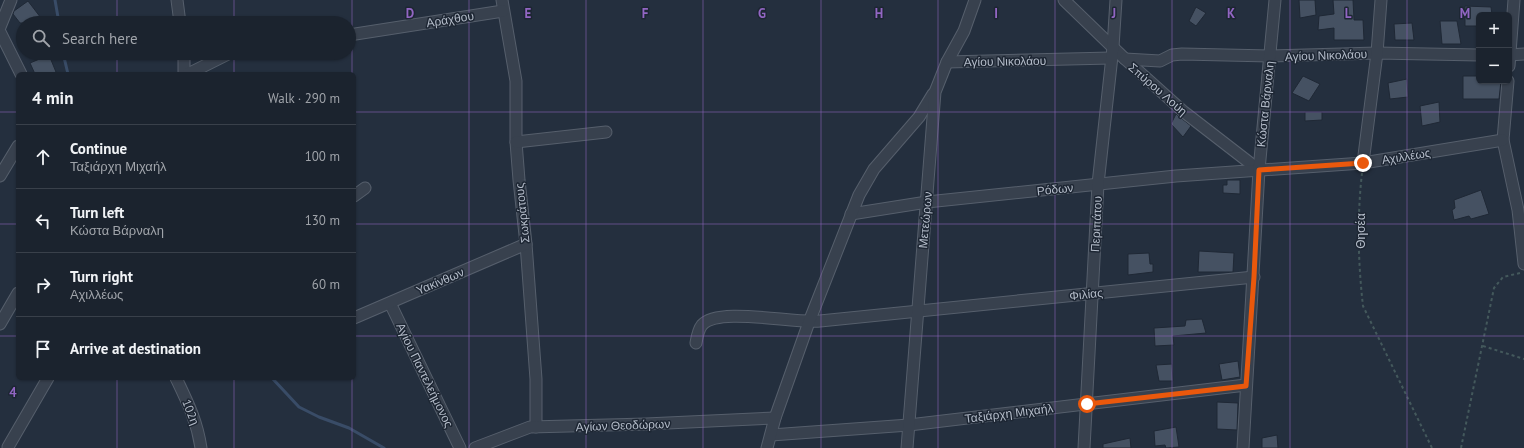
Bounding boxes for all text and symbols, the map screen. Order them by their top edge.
text: D [406,5,414,22]
text: E [525,5,532,22]
text: F [642,5,649,22]
text: G [758,5,766,22]
text: H [875,5,883,22]
text: I [994,5,998,22]
text: J [1111,5,1116,22]
text: K [1227,5,1235,22]
text: L [1345,5,1352,22]
text: M [1460,5,1470,22]
street label: Αράχθου [425,8,475,30]
map controls [1476,12,1512,84]
button: + [1476,12,1512,48]
search box [16,16,356,60]
icon: search [30,27,52,49]
text: Search here [62,29,138,48]
street label: Αγίου Νικολάου [1284,46,1368,64]
button: − [1476,48,1512,84]
street label: Αγίου Νικολάου [964,53,1046,69]
street label: Σπύρου Λούη [1125,59,1191,119]
street label: Κώστα Βάρναλη [1253,60,1277,148]
text: 4 min [32,87,73,109]
text: Walk · 290 m [268,90,340,107]
text: Continue [70,139,127,158]
street label: Αχιλλέως [1380,145,1432,167]
icon: ahead [32,146,54,168]
text: 100 m [305,148,340,165]
route end [1354,154,1372,172]
text: Ταξιάρχη Μιχαήλ [70,158,167,175]
street label: Ρόδων [1036,180,1074,198]
street label: Σωκράτους [511,182,533,244]
street label: Μετεώρων [915,191,935,249]
street label: Περιπάτου [1087,196,1105,252]
text: Turn left [70,203,124,222]
icon: left [32,210,54,232]
text: 130 m [305,212,340,229]
street label: Θησέα [1353,213,1368,249]
text: Κώστα Βάρναλη [70,222,164,239]
street label: Υακίνθων [414,264,466,298]
text: Turn right [70,267,133,286]
icon: right [32,274,54,296]
text: 60 m [312,276,340,293]
street label: Φιλίας [1068,285,1104,303]
text: Αχιλλέως [70,286,123,303]
street label: Αγίου Παντελεήμονος [393,320,457,430]
icon: arrive [32,338,54,360]
text: Arrive at destination [70,339,201,358]
text: 4 [9,384,17,401]
route start [1078,395,1096,413]
street label: 102η [179,397,203,427]
street label: Ταξιάρχη Μιχαήλ [964,400,1054,426]
street label: Αγίων Θεοδώρων [575,416,671,434]

